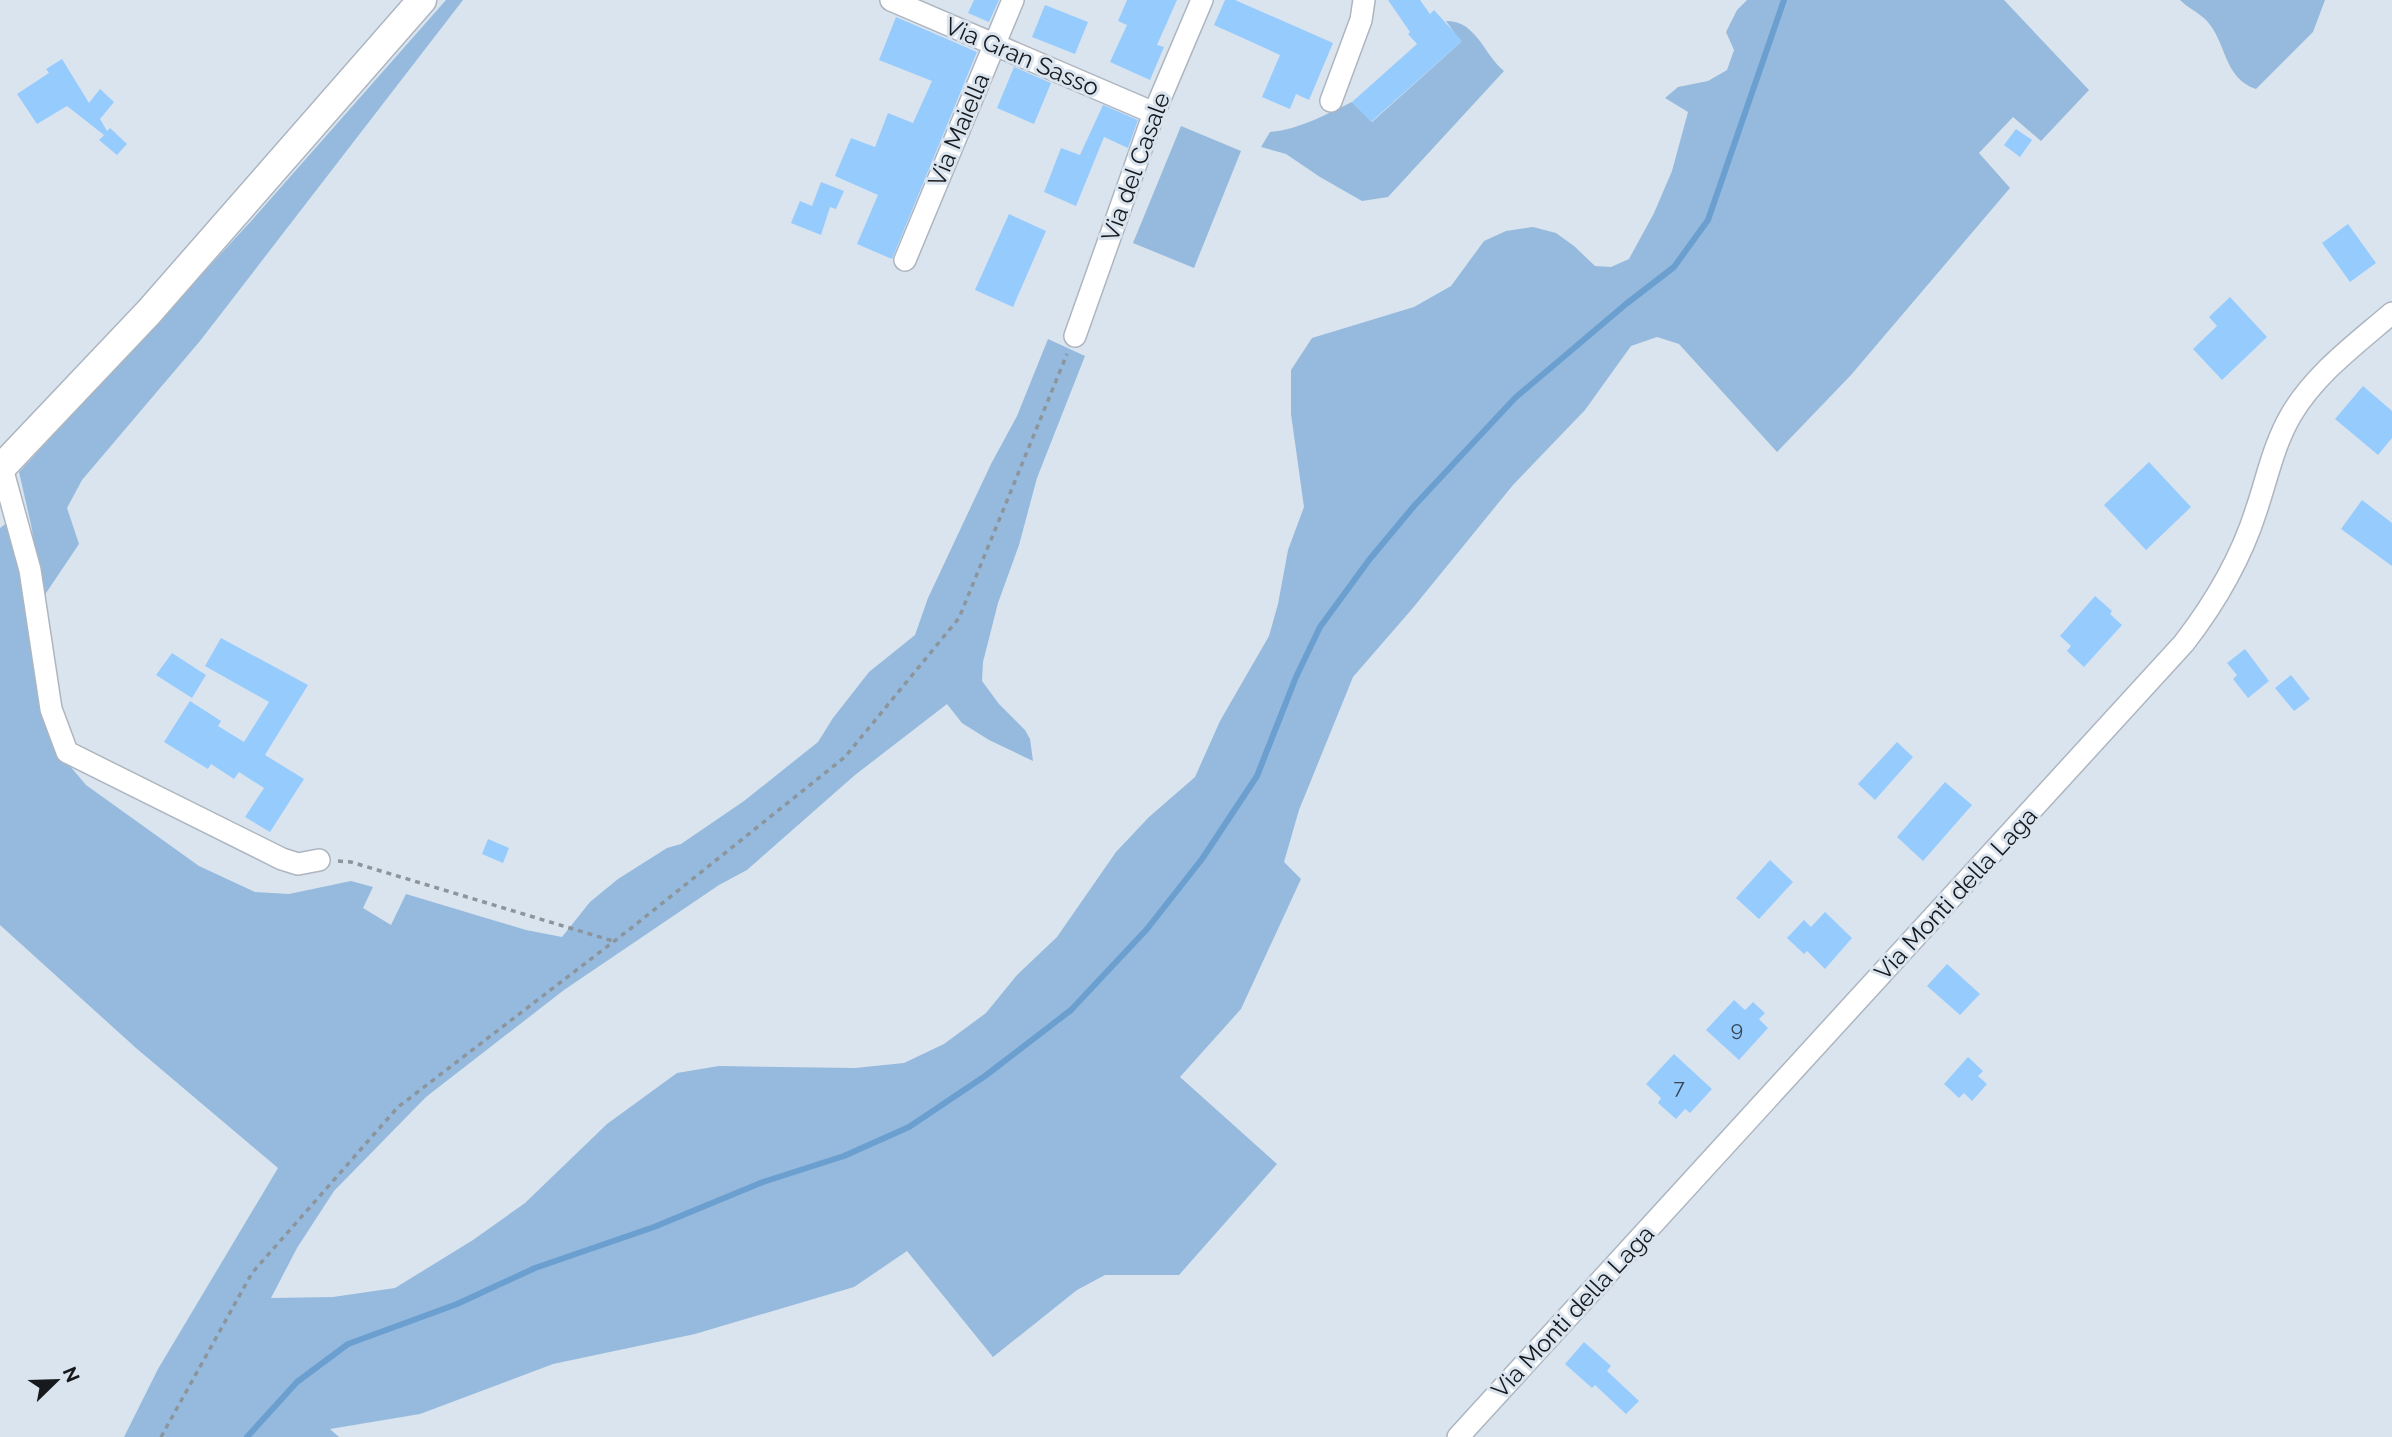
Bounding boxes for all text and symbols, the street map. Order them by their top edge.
street label: Via Gran Sasso [941,11,1104,102]
street label: Via Maiella [922,69,995,191]
street label: Via del Casale [1095,88,1176,245]
street label: Via Monti della Laga [1868,801,2043,986]
house number: 9 [1731,1016,1743,1041]
house number: 7 [1673,1074,1685,1099]
street label: Via Monti della Laga [1485,1219,1660,1404]
north arrow [21,1346,91,1416]
text: N [59,1363,85,1385]

